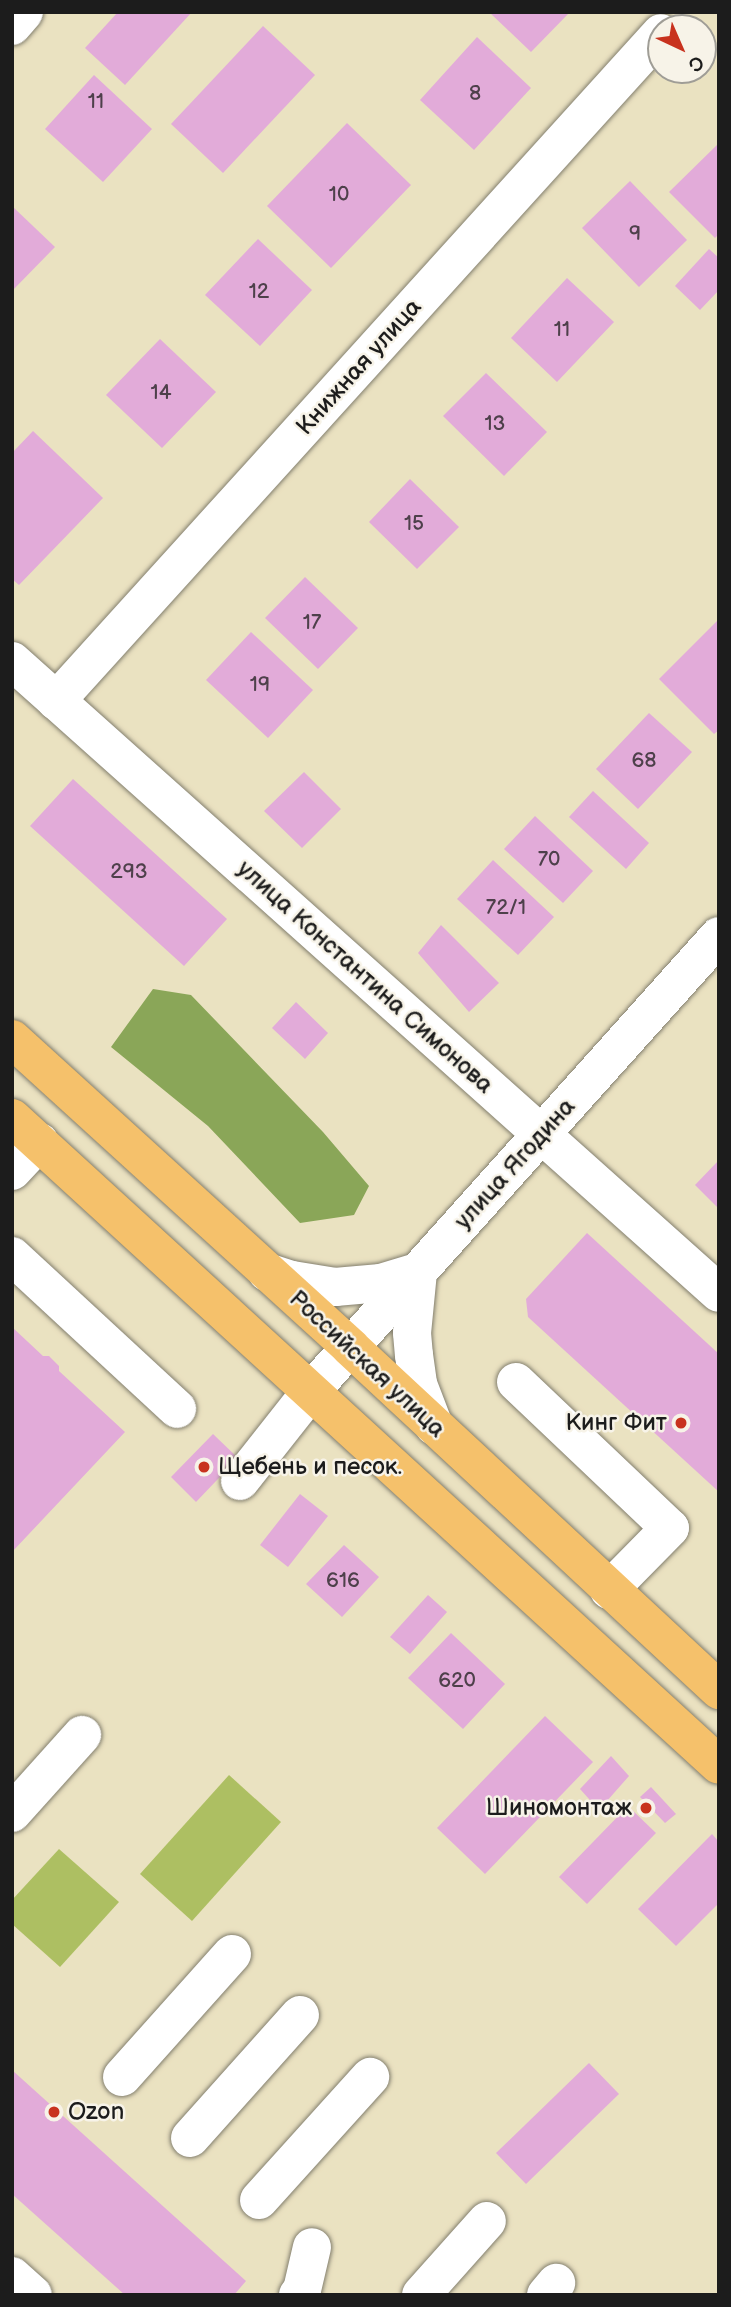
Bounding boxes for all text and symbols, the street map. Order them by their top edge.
north arrow [647,14,717,84]
text: С [683,50,708,76]
house number: 8 [469,81,481,107]
house number: 11 [88,89,104,115]
house number: 10 [329,182,349,208]
house number: 9 [629,221,641,247]
house number: 12 [249,279,269,305]
street label: Книжная улица [290,293,428,441]
house number: 11 [554,317,570,343]
house number: 14 [151,380,171,406]
house number: 13 [484,411,506,437]
house number: 15 [404,511,424,537]
house number: 17 [303,610,321,636]
house number: 19 [250,672,270,698]
house number: 68 [631,748,657,774]
house number: 70 [538,847,560,873]
street label: улица Константина Симонова [231,854,499,1100]
house number: 293 [110,859,148,885]
house number: 72/1 [486,895,526,921]
street label: улица Ягодина [449,1093,581,1235]
street label: Российская улица [283,1284,451,1444]
place label: Кинг Фит [566,1409,667,1437]
marker: Кинг Фит [673,1415,689,1431]
place label: Щебень и песок. [218,1453,402,1481]
marker: Щебень и песок. [196,1459,212,1475]
house number: 616 [326,1568,360,1594]
house number: 620 [438,1668,476,1694]
place label: Шиномонтаж [486,1794,632,1822]
marker: Шиномонтаж [638,1800,654,1816]
place label: Ozon [68,2098,124,2126]
marker: Ozon [46,2104,62,2120]

